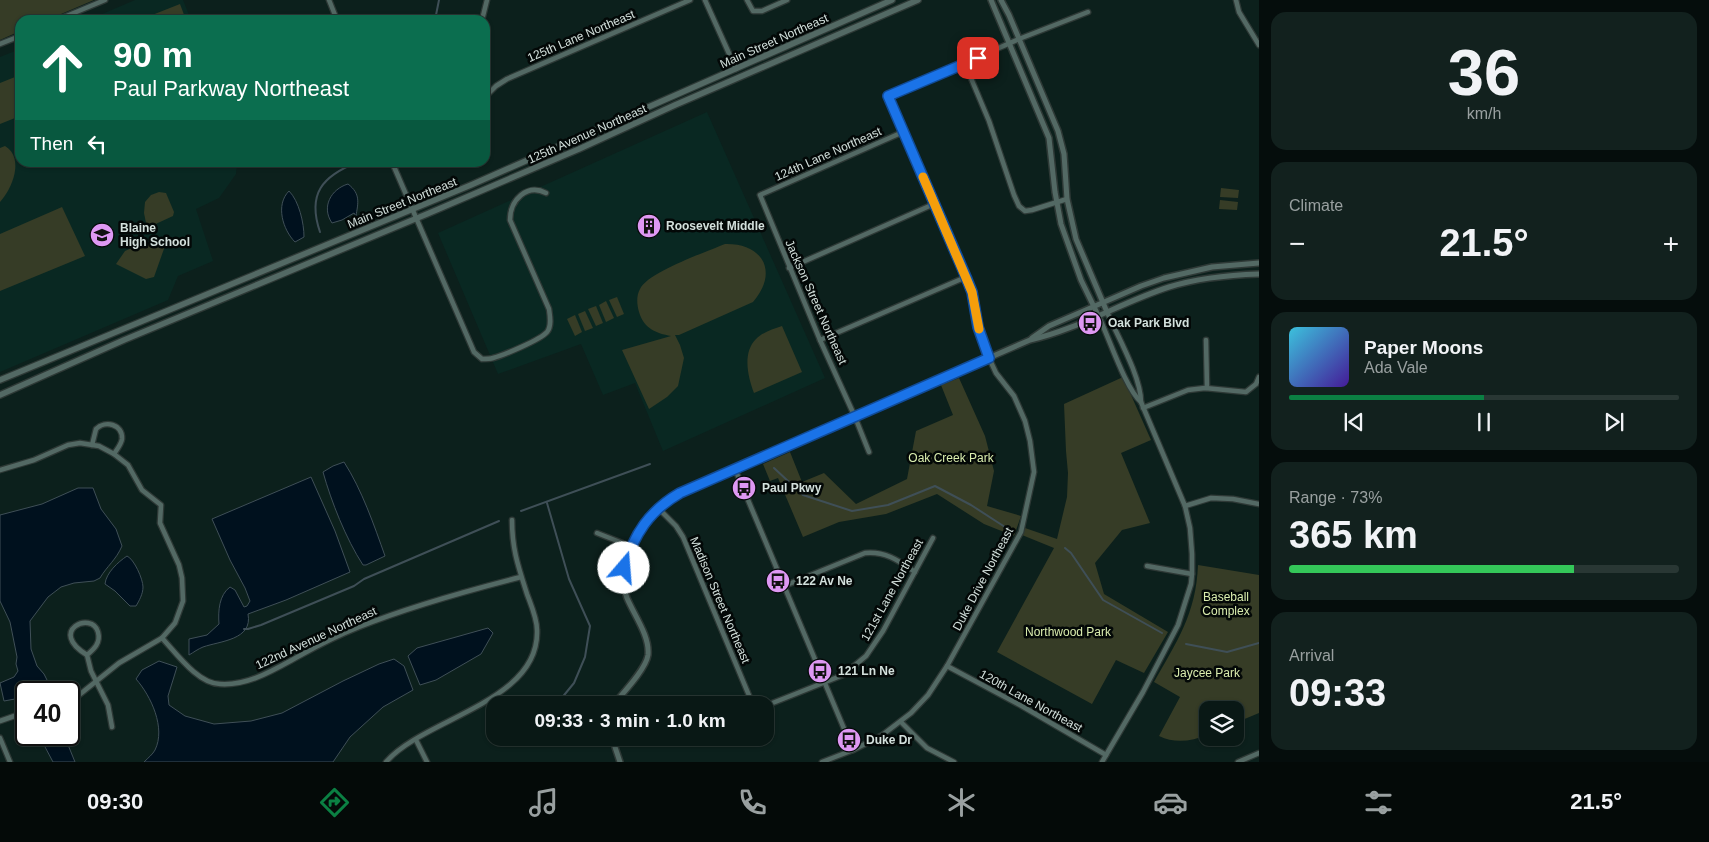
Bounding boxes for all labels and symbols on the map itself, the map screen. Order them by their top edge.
street label: 125th Lane Northeast [525,7,637,65]
street label: Main Street Northeast [718,11,831,71]
pin [957,37,999,79]
street label: 125th Avenue Northeast [525,101,649,167]
street label: 124th Lane Northeast [772,124,884,184]
street label: Main Street Northeast [345,174,459,231]
building icon: Roosevelt Middle [636,213,662,239]
place label: Roosevelt Middle [666,219,765,233]
place label: Blaine High School [120,221,190,249]
school or university icon: Blaine High School [89,222,115,248]
street label: Jackson Street Northeast [782,238,850,367]
bus stop icon: Oak Park Blvd [1077,310,1103,336]
place label: Oak Park Blvd [1108,316,1189,330]
park label: Oak Creek Park [908,451,995,465]
bus stop icon: Paul Pkwy [731,475,757,501]
place label: Paul Pkwy [762,481,822,495]
street label: Duke Drive Northeast [950,524,1016,633]
street label: Madison Street Northeast [687,535,753,666]
street label: 121st Lane Northeast [858,536,926,644]
position arrow [597,541,649,593]
bus stop icon: 122 Av Ne [765,568,791,594]
place label: 122 Av Ne [796,574,853,588]
park label: Baseball Complex [1202,590,1250,618]
street label: 122nd Avenue Northeast [253,604,379,672]
park label: Northwood Park [1025,625,1112,639]
bus stop icon: 121 Ln Ne [807,658,833,684]
place label: 121 Ln Ne [838,664,895,678]
park label: Jaycee Park [1174,666,1241,680]
street label: 120th Lane Northeast [977,667,1085,735]
speed limit sign: 40 [15,681,80,746]
bus stop icon: Duke Dr [836,727,862,753]
place label: Duke Dr [866,733,912,747]

